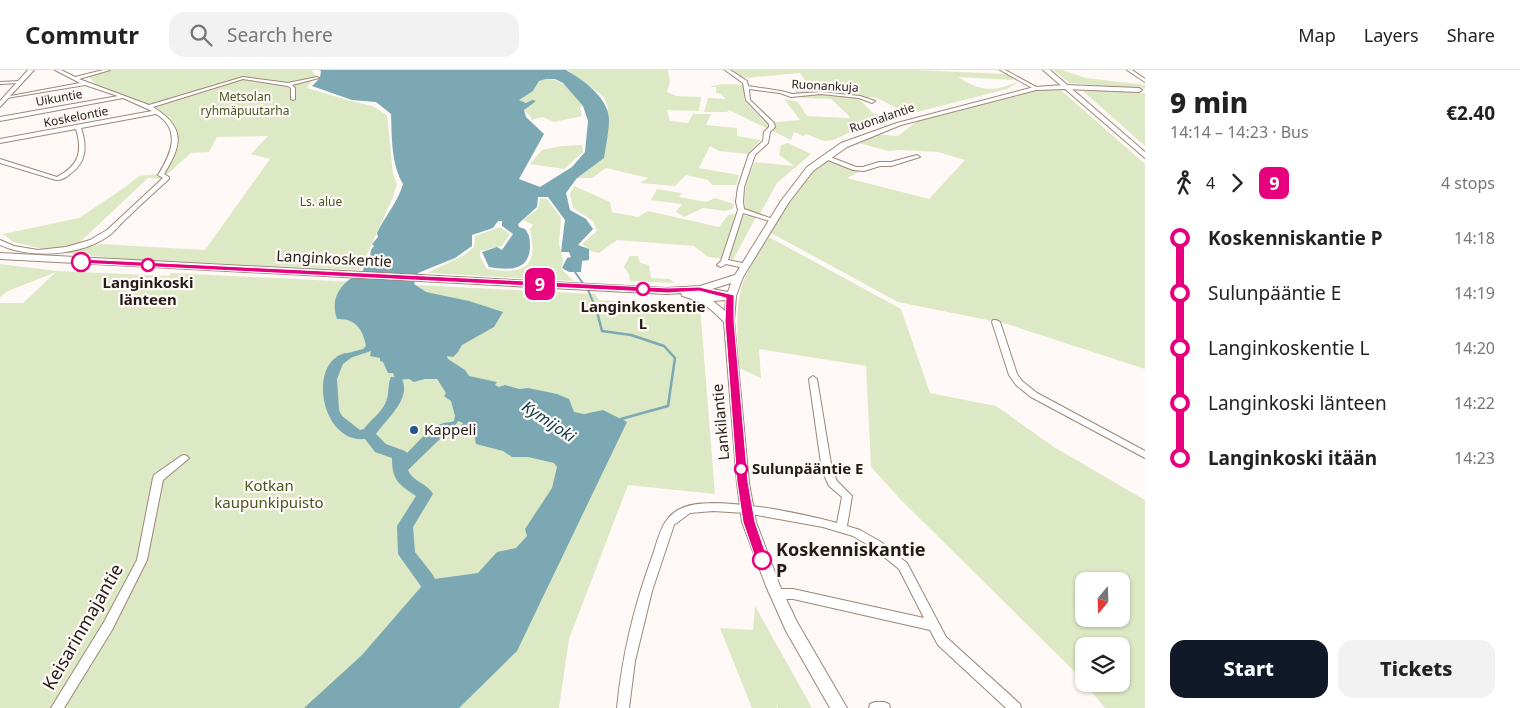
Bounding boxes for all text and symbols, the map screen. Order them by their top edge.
search box [169,12,519,57]
text: Commutr [25,18,139,51]
icon: search [187,21,215,49]
text: Search here [227,22,333,48]
text: Map [1298,23,1336,47]
text: Layers [1364,23,1419,47]
text: Share [1447,23,1495,47]
street label: Ruonankuja [791,75,859,96]
text: 9 min [1170,83,1248,121]
street label: Uikuntie [34,85,84,110]
park label: Metsolan ryhmäpuutarha [201,88,289,119]
street label: Ruonalantie [847,98,917,137]
text: €2.40 [1446,100,1495,126]
street label: Koskelontie [42,102,110,131]
text: 14:14 – 14:23 · Bus [1170,121,1309,143]
icon: walk [1170,169,1198,197]
icon: forward [1223,169,1251,197]
text: 9 [1269,171,1279,195]
text: 4 [1206,172,1215,194]
text: 4 stops [1441,172,1495,194]
park label: Ls. alue [300,193,342,210]
text: Koskenniskantie P [1208,225,1383,251]
text: 14:18 [1454,227,1495,249]
street label: Langinkoskentie [276,245,392,271]
unlabelled marker [71,252,91,272]
marker: Langinkoski länteen [141,258,155,272]
line badge: 9 [524,268,556,300]
place label: Langinkoski länteen [103,272,193,309]
text: 9 [535,272,545,296]
text: Sulunpääntie E [1208,280,1341,306]
marker: Langinkoskentie L [636,282,650,296]
text: 14:19 [1454,282,1495,304]
place label: Langinkoskentie L [581,296,706,333]
text: Langinkoskentie L [1208,335,1369,361]
text: 14:20 [1454,337,1495,359]
street label: Lankilantie [707,383,733,461]
text: Langinkoski länteen [1208,390,1387,416]
text: 14:22 [1454,392,1495,414]
water label: Kymijoki [518,395,581,447]
place label: Kappeli [424,419,476,439]
marker: Kappeli [408,424,420,436]
text: Langinkoski itään [1208,445,1377,471]
text: 14:23 [1454,447,1495,469]
place label: Sulunpääntie E [752,458,863,478]
marker: Sulunpääntie E [734,462,748,476]
park label: Kotkan kaupunkipuisto [214,475,324,512]
place label: Koskenniskantie P [776,537,926,582]
marker: Koskenniskantie P [752,550,772,570]
street label: Keisarinmajantie [36,559,128,694]
north arrow [1075,572,1130,628]
map controls [1075,572,1130,692]
button: layers [1075,637,1130,692]
button: Start [1170,640,1328,698]
button: Tickets [1338,640,1495,698]

